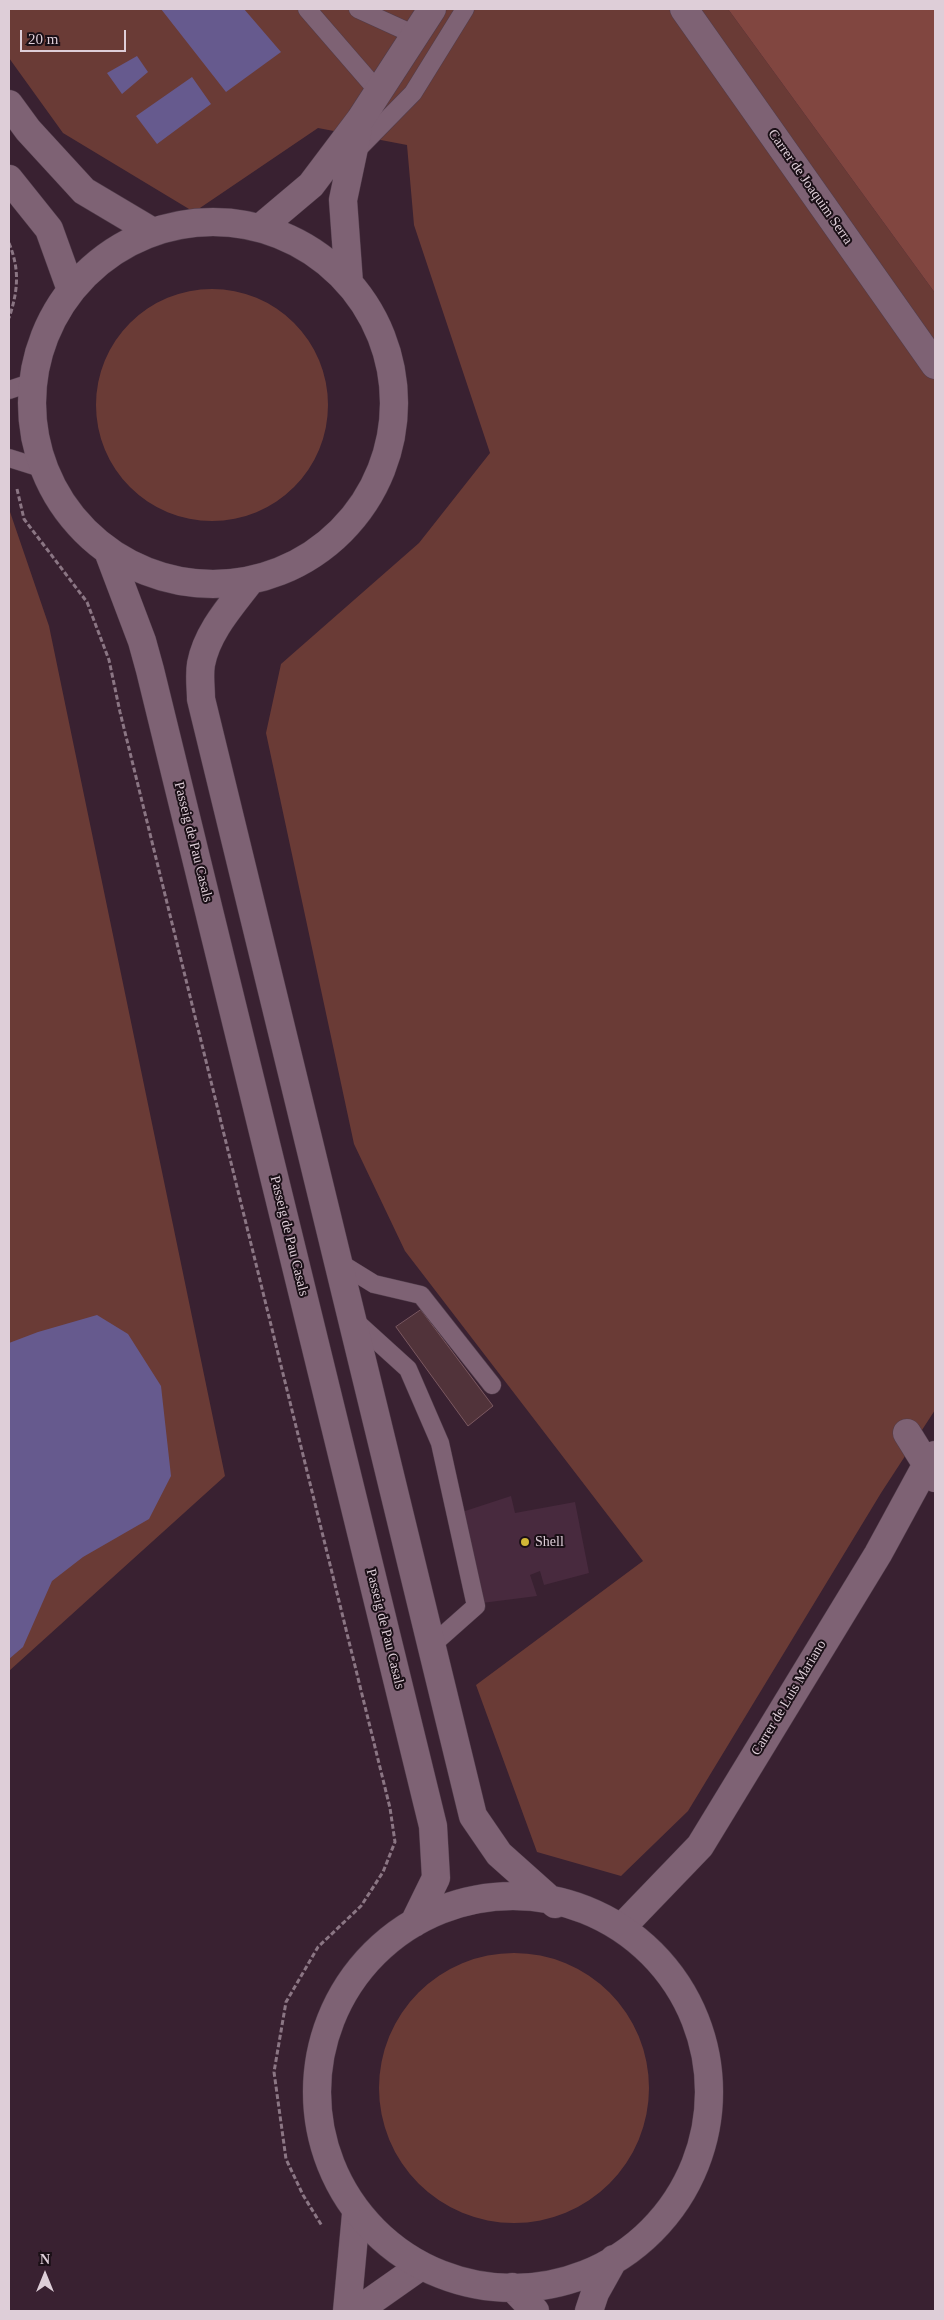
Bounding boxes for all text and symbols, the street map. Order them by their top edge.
scale bar [22,20,129,52]
text: 20 m [28,31,58,47]
street label: Carrer de Joaquim Serra [764,126,856,248]
street label: Passeig de Pau Casals [170,780,216,904]
street label: Passeig de Pau Casals [266,1174,312,1298]
place label: Shell [535,1534,564,1550]
marker: Shell [519,1536,531,1548]
street label: Passeig de Pau Casals [362,1567,408,1691]
street label: Carrer de Luis Mariano [748,1637,830,1759]
north arrow [20,2250,70,2300]
text: N [40,2252,50,2267]

